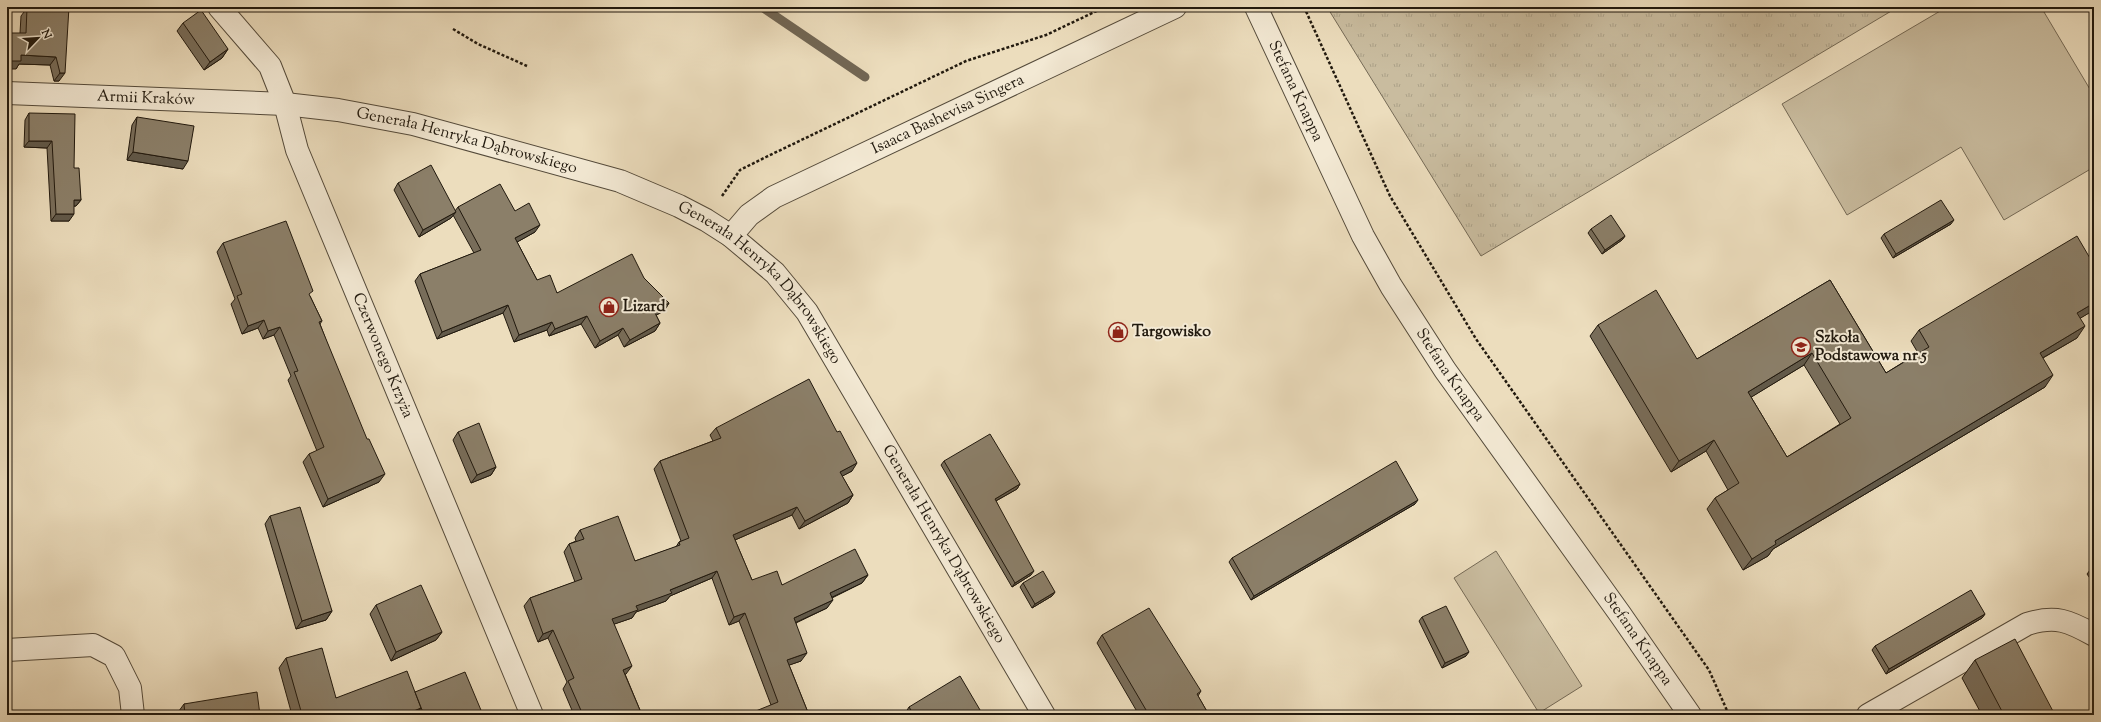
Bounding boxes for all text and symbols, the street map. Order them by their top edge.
north arrow [18,18,58,58]
text: N [37,26,55,42]
street label: Stefana Knappa [1262,37,1329,146]
street label: Isaaca Bashevisa Singera [868,68,1029,161]
street label: Armii Kraków [97,85,195,112]
street label: Generała Henryka Dąbrowskiego [354,102,580,180]
street label: Generała Henryka Dąbrowskiego [673,196,847,369]
street label: Czerwonego Krzyża [346,289,419,422]
shop icon: Lizard [598,296,620,318]
place label: Lizard [623,296,666,319]
shop icon: Targowisko [1107,321,1129,343]
place label: Targowisko [1132,321,1211,344]
street label: Stefana Knappa [1410,324,1491,427]
place label: Szkoła Podstawowa nr 5 [1815,327,1927,368]
school or university icon: Szkoła Podstawowa nr 5 [1790,336,1812,358]
street label: Generała Henryka Dąbrowskiego [876,440,1011,648]
street label: Stefana Knappa [1597,588,1678,691]

